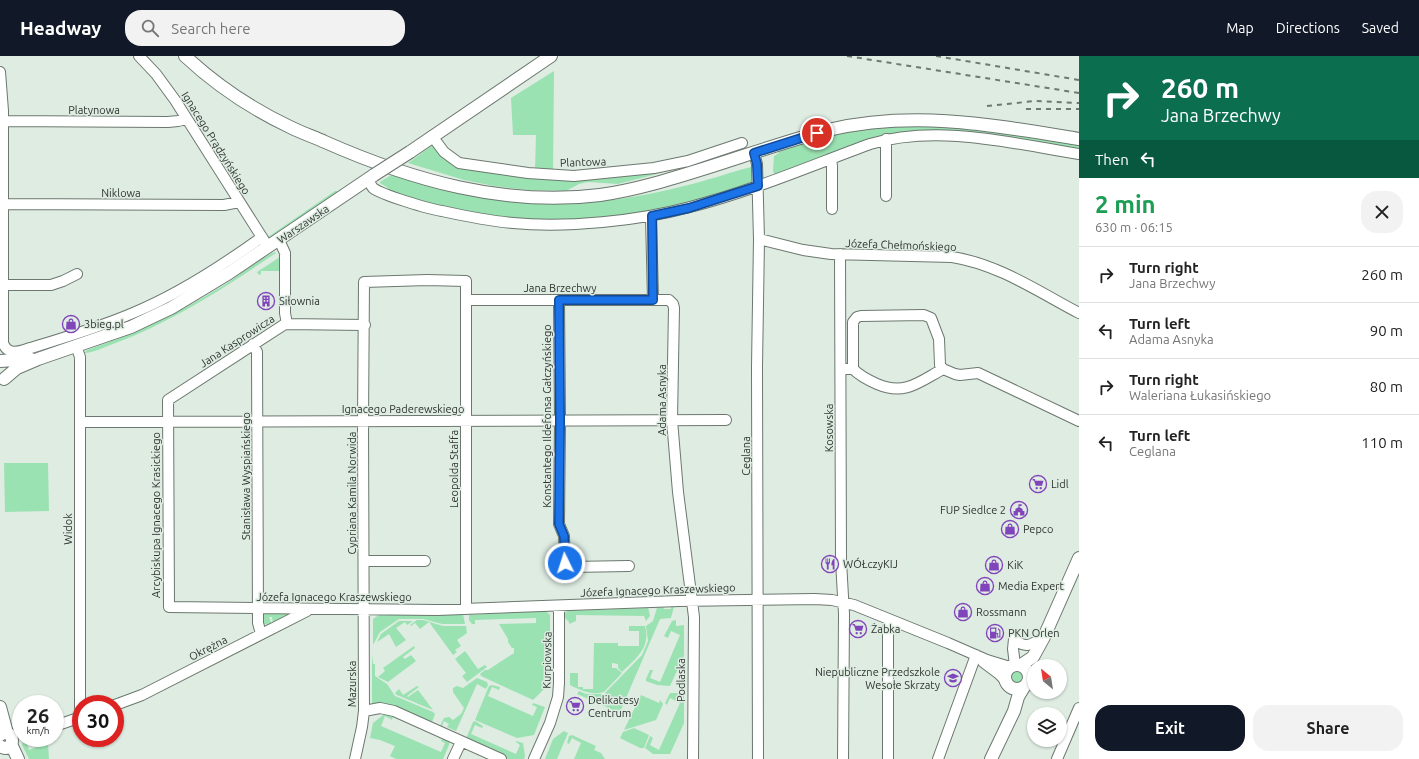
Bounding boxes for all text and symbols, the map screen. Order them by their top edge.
search box [125,10,405,46]
text: Headway [20,17,101,39]
icon: search [139,17,161,39]
text: Search here [171,20,251,37]
text: Map [1226,20,1254,36]
text: Directions [1276,20,1340,36]
text: Saved [1362,20,1399,36]
icon: right [1095,72,1147,124]
text: 260 m [1161,72,1239,103]
street label: Ignacego Prądzyńskiego [179,89,253,197]
street label: Platynowa [68,104,120,116]
text: Jana Brzechwy [1161,105,1281,125]
pin [800,116,834,150]
icon: arrive [806,122,828,144]
icon: left [1137,148,1159,170]
text: Then [1095,151,1129,168]
street label: Plantowa [560,155,606,169]
street label: Niklowa [101,187,141,199]
text: 2 min [1095,191,1156,218]
button: close [1361,191,1403,233]
street label: Warszawska [275,202,331,246]
text: 630 m · 06:15 [1095,220,1173,234]
street label: Józefa Chełmońskiego [845,237,957,253]
text: Turn right [1129,259,1199,276]
icon: right [1095,264,1117,286]
text: 260 m [1361,266,1403,283]
text: Jana Brzechwy [1129,276,1215,290]
street label: Jana Brzechwy [523,282,597,294]
building icon: Siłownia [256,291,276,311]
place label: Siłownia [279,295,320,307]
street label: Jana Kasprowicza [197,312,277,370]
shop icon: 3bieg.pl [61,314,81,334]
text: Turn left [1129,315,1190,332]
place label: 3bieg.pl [84,318,124,330]
icon: left [1095,320,1117,342]
text: 90 m [1370,322,1403,339]
street label: Konstantego Ildefonsa Gałczyńskiego [541,324,553,508]
text: Adama Asnyka [1129,332,1214,346]
street label: Adama Asnyka [656,364,668,436]
text: Turn right [1129,371,1199,388]
icon: right [1095,376,1117,398]
text: 80 m [1370,378,1403,395]
text: Waleriana Łukasińskiego [1129,388,1271,402]
street label: Ignacego Paderewskiego [342,403,464,415]
street label: Kosowska [823,404,835,452]
street label: Stanisława Wyspiańskiego [240,412,252,540]
text: Turn left [1129,427,1190,444]
street label: Leopolda Staffa [448,430,460,508]
street label: Arcybiskupa Ignacego Krasickiego [150,432,162,598]
street label: Cypriana Kamila Norwida [346,432,358,555]
icon: left [1095,432,1117,454]
text: 110 m [1361,434,1403,451]
street label: Ceglana [740,436,752,476]
text: Ceglana [1129,444,1176,458]
supermarket icon: Lidl [1028,474,1048,494]
place label: Lidl [1051,478,1069,490]
public building icon: FUP Siedlce 2 [1009,500,1029,520]
place label: FUP Siedlce 2 [940,504,1006,516]
street label: Widok [62,513,74,545]
shop icon: Pepco [1000,519,1020,539]
place label: Pepco [1023,523,1053,535]
position arrow [544,542,586,584]
restaurant icon: WÓŁczyKIJ [820,554,840,574]
shop icon: KiK [984,555,1004,575]
place label: WÓŁczyKIJ [843,557,898,570]
place label: KiK [1007,559,1024,571]
shop icon: Media Expert [975,576,995,596]
place label: Media Expert [998,580,1064,592]
street label: Józefa Ignacego Kraszewskiego [580,581,736,599]
street label: Józefa Ignacego Kraszewskiego [256,591,412,603]
shop icon: Rossmann [953,602,973,622]
place label: Rossmann [976,606,1027,618]
supermarket icon: Żabka [848,619,868,639]
place label: Żabka [871,623,901,635]
fuel station icon: PKN Orlen [985,623,1005,643]
place label: PKN Orlen [1008,627,1060,639]
street label: Kurpiowska [541,631,553,689]
street label: Okrężna [187,633,229,663]
street label: Podlaska [675,658,687,702]
north arrow [1027,659,1067,699]
map controls [1027,659,1067,747]
street label: Mazurska [346,661,358,707]
place label: Niepubliczne Przedszkole Wesołe Skrzaty [815,666,941,691]
school or university icon: Niepubliczne Przedszkole Wesołe Skrzaty [943,668,963,688]
place label: Delikatesy Centrum [588,694,640,719]
speed limit sign: 30 [72,695,124,747]
supermarket icon: Delikatesy Centrum [565,696,585,716]
text: 26 [27,704,49,727]
button: Exit [1095,705,1245,751]
button: Share [1253,705,1403,751]
button: layers [1027,707,1067,747]
text: km/h [26,725,50,736]

